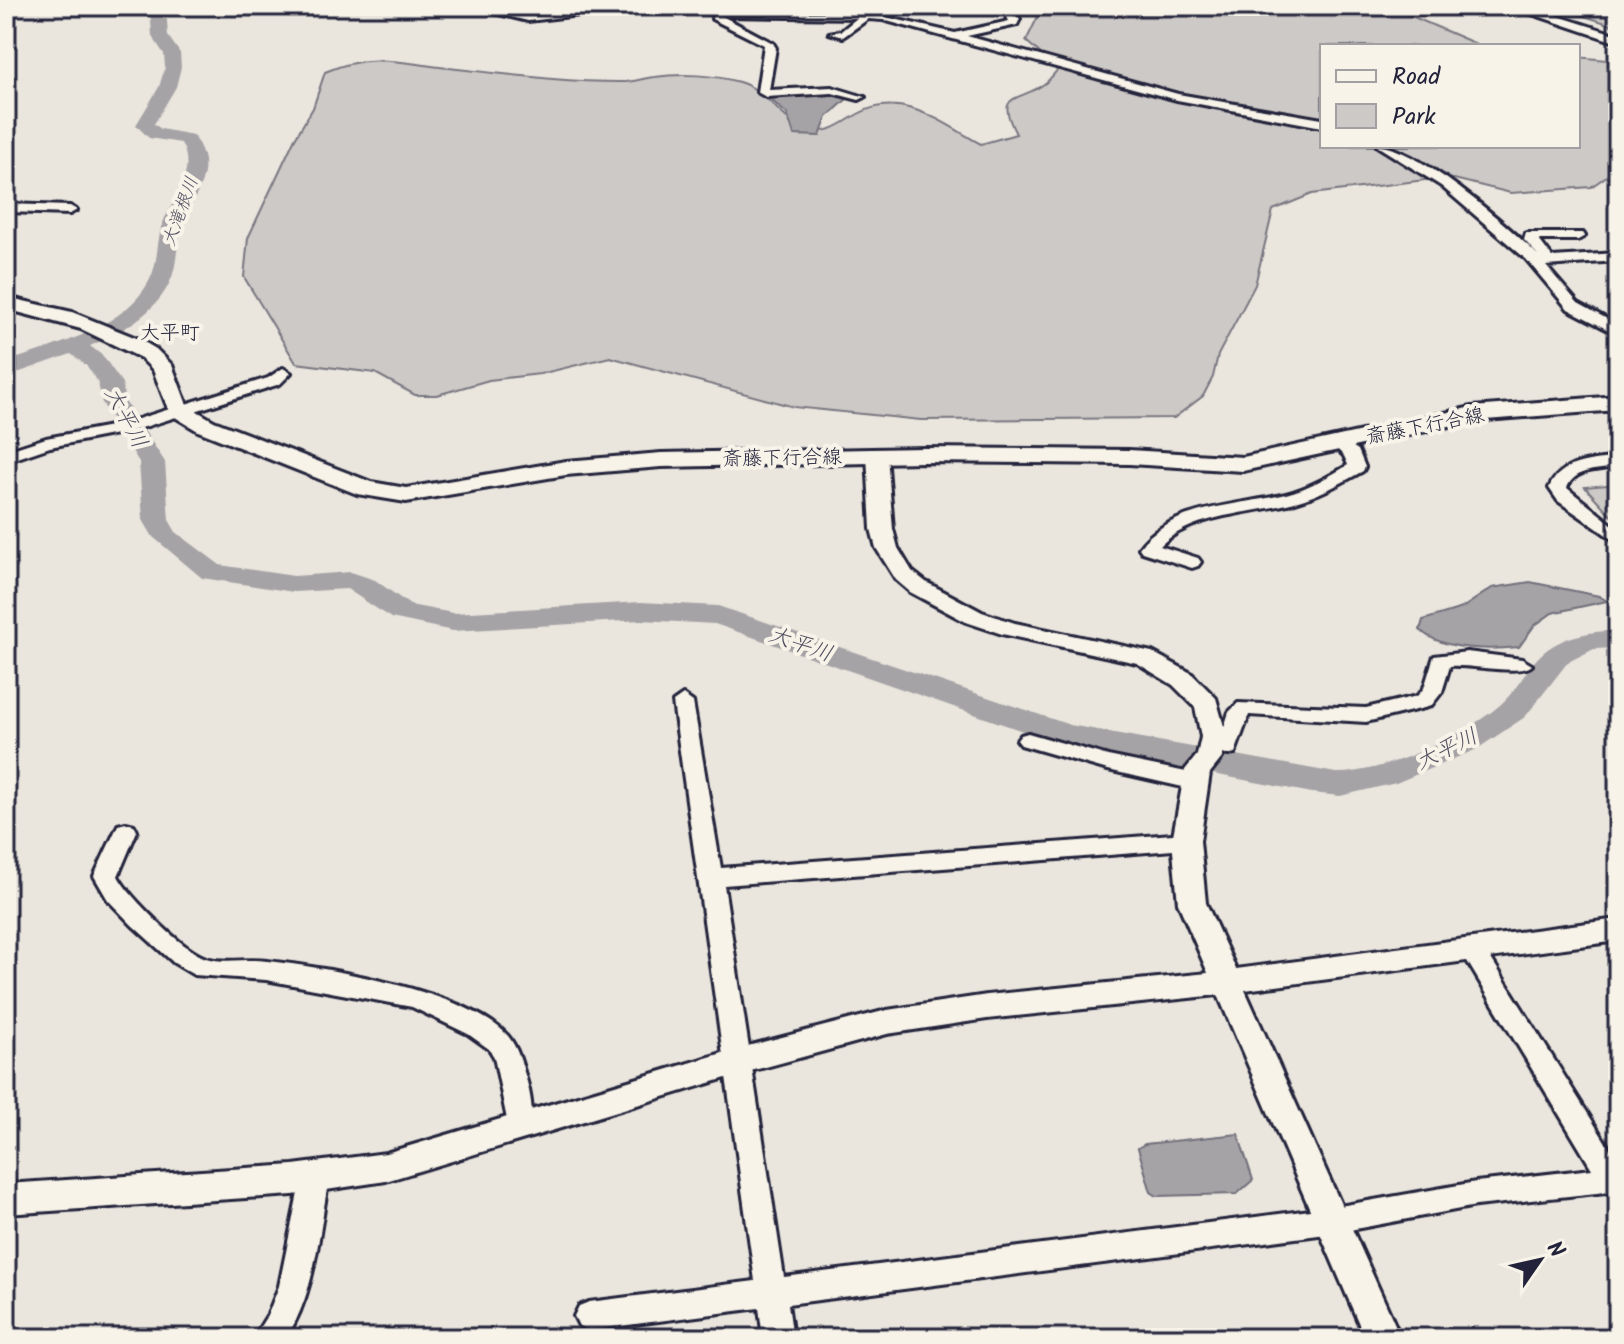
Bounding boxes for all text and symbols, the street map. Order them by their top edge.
legend [1320,44,1580,148]
text: Road [1392,58,1441,97]
text: Park [1392,98,1436,137]
water label: 大滝根川 [155,173,207,250]
district label: 大平町 [140,318,200,350]
water label: 大平川 [94,381,156,456]
street label: 斎藤下行合線 [1363,400,1487,454]
street label: 斎藤下行合線 [722,442,842,476]
water label: 大平川 [763,618,837,673]
water label: 大平川 [1410,720,1484,780]
north arrow [1500,1220,1580,1300]
text: N [1536,1235,1573,1266]

